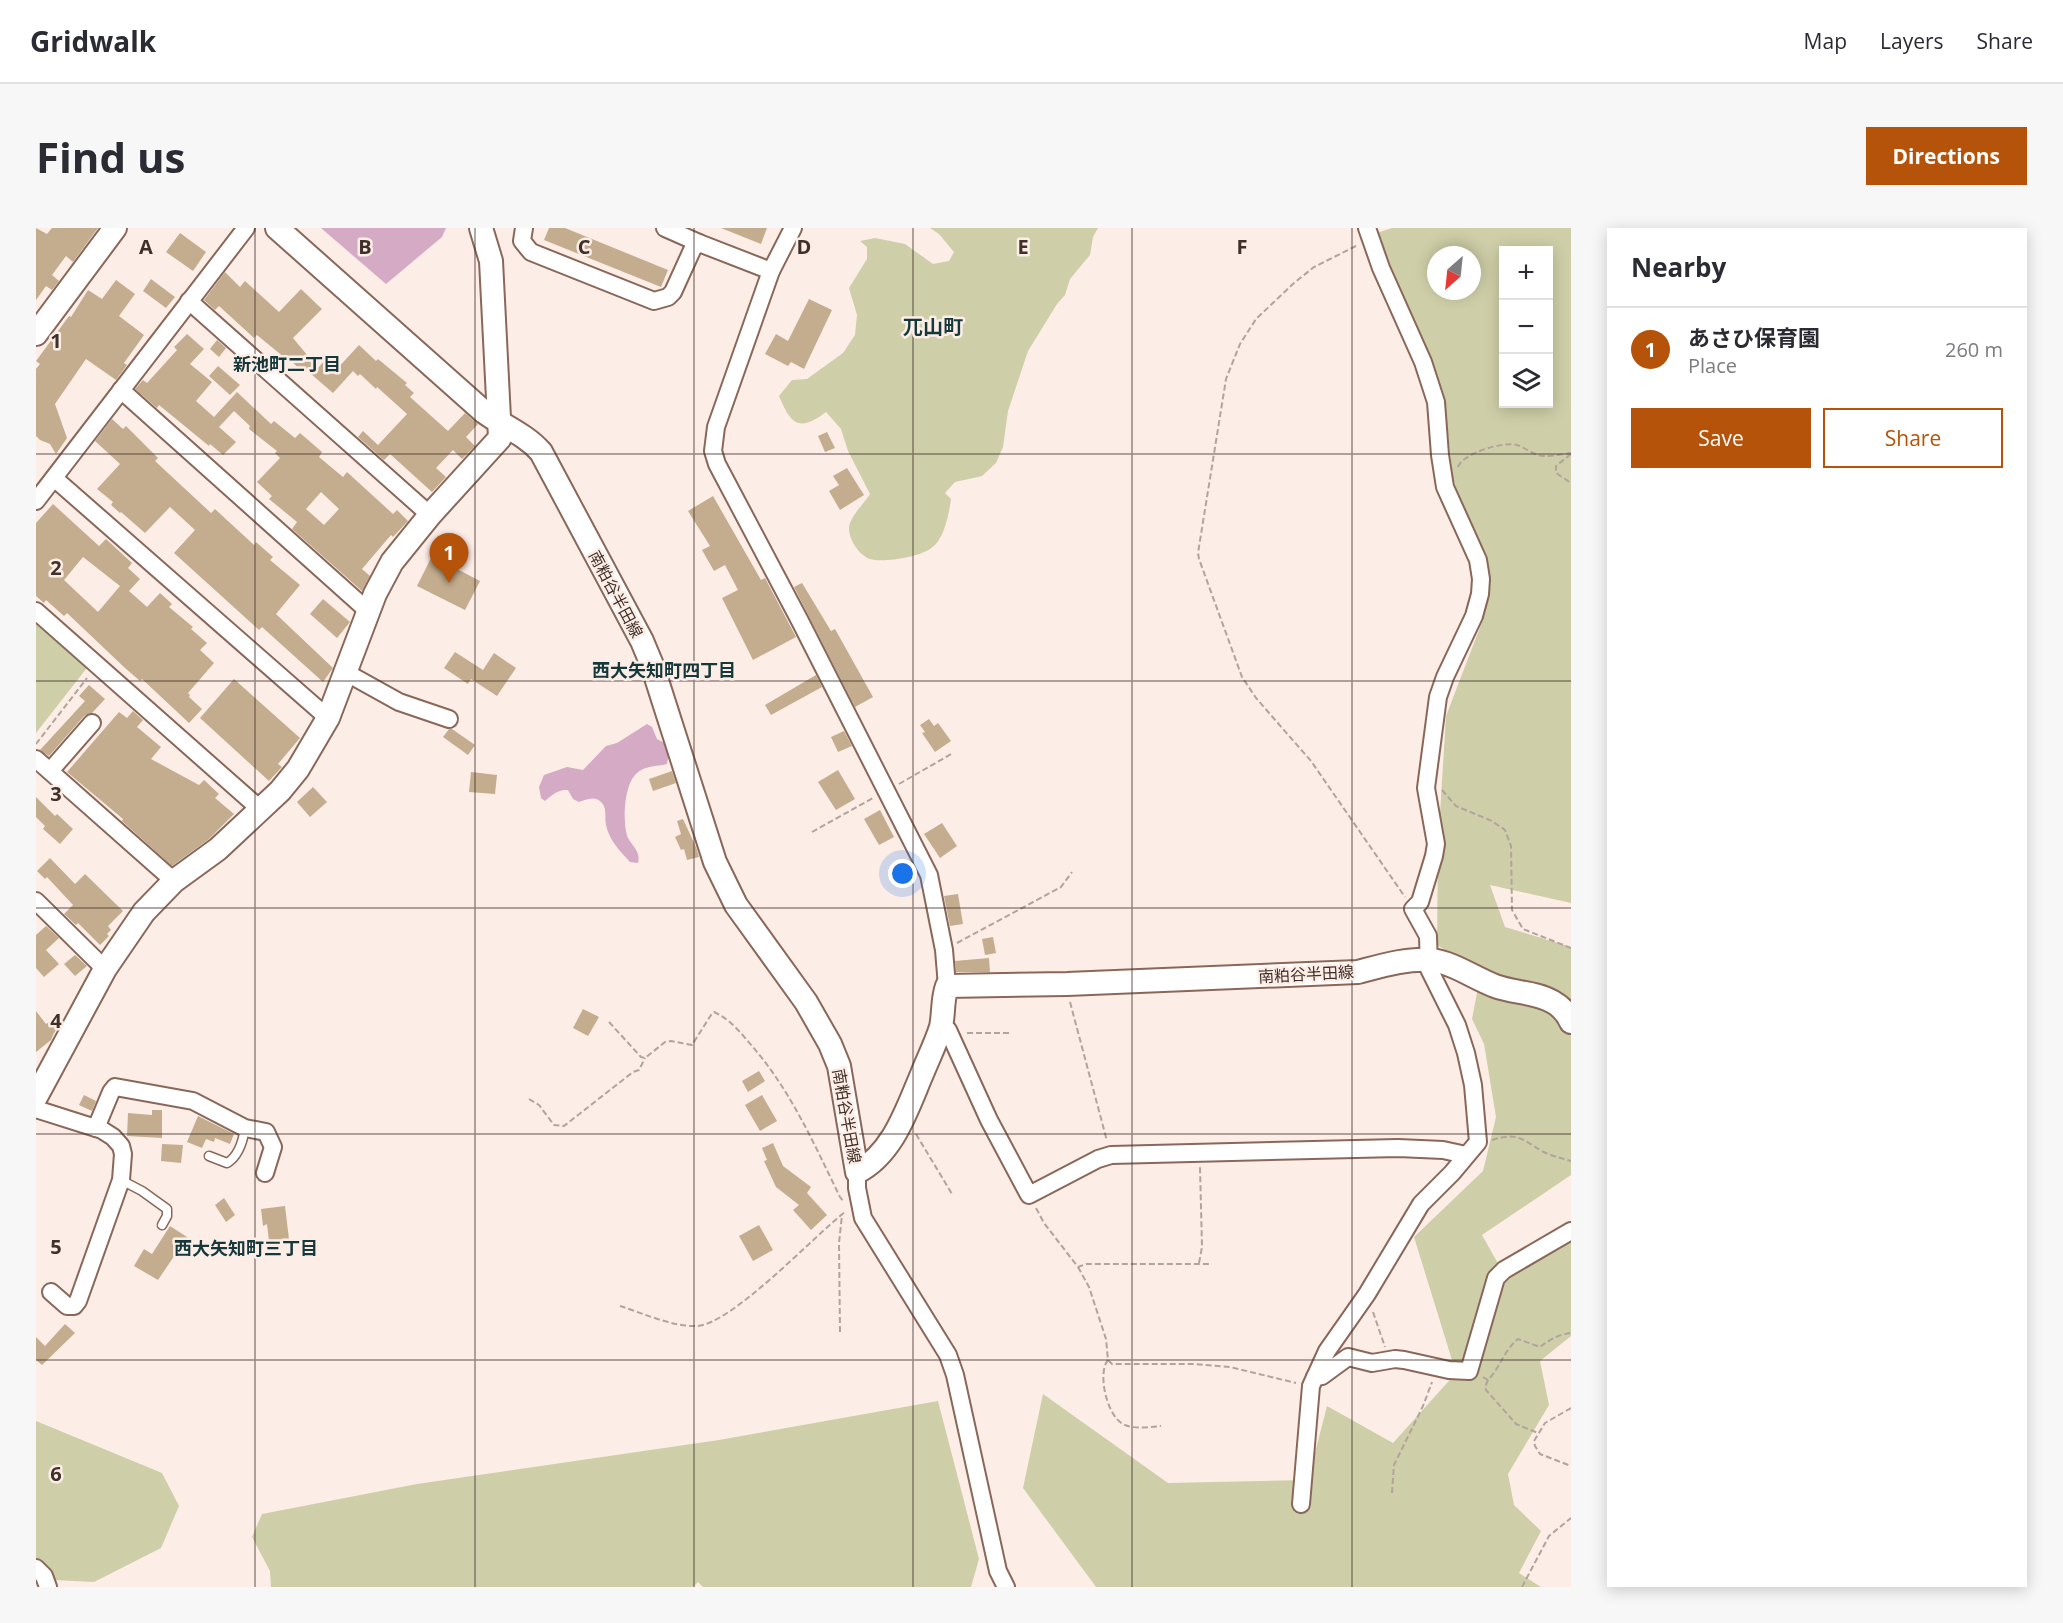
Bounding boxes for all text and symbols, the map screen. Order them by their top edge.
text: Gridwalk [30,22,156,60]
text: Map [1804,27,1847,55]
text: Layers [1880,27,1944,55]
text: Share [1977,27,2033,55]
button: Directions [1866,127,2027,185]
text: Find us [36,128,185,185]
text: A [139,233,153,260]
text: B [358,233,372,260]
text: C [578,233,591,260]
text: D [797,233,811,260]
text: E [1017,233,1029,260]
text: F [1237,233,1247,260]
north arrow [1427,246,1481,300]
map controls [1499,246,1553,408]
button: + [1499,246,1553,300]
text: Nearby [1631,249,1726,285]
button: − [1499,300,1553,354]
district label: 兀山町 [903,313,963,340]
text: あさひ保育園 [1688,322,1820,352]
text: 1 [50,327,62,354]
text: 1 [1645,336,1656,363]
text: 260 m [1945,336,2003,363]
district label: 新池町二丁目 [233,352,341,376]
text: Place [1688,352,1737,379]
button: layers [1499,354,1553,408]
button: Save [1631,408,1811,468]
button: Share [1823,408,2003,468]
pin: 1 [430,534,468,583]
street label: 南粕谷半田線 [584,546,648,642]
text: 2 [50,554,62,581]
district label: 西大矢知町四丁目 [592,658,736,682]
text: 3 [50,780,62,807]
your location [888,859,917,888]
street label: 南粕谷半田線 [1257,961,1355,987]
text: 4 [50,1007,62,1034]
street label: 南粕谷半田線 [828,1067,866,1165]
text: 5 [50,1233,62,1260]
district label: 西大矢知町三丁目 [174,1236,318,1260]
text: 6 [50,1460,62,1487]

